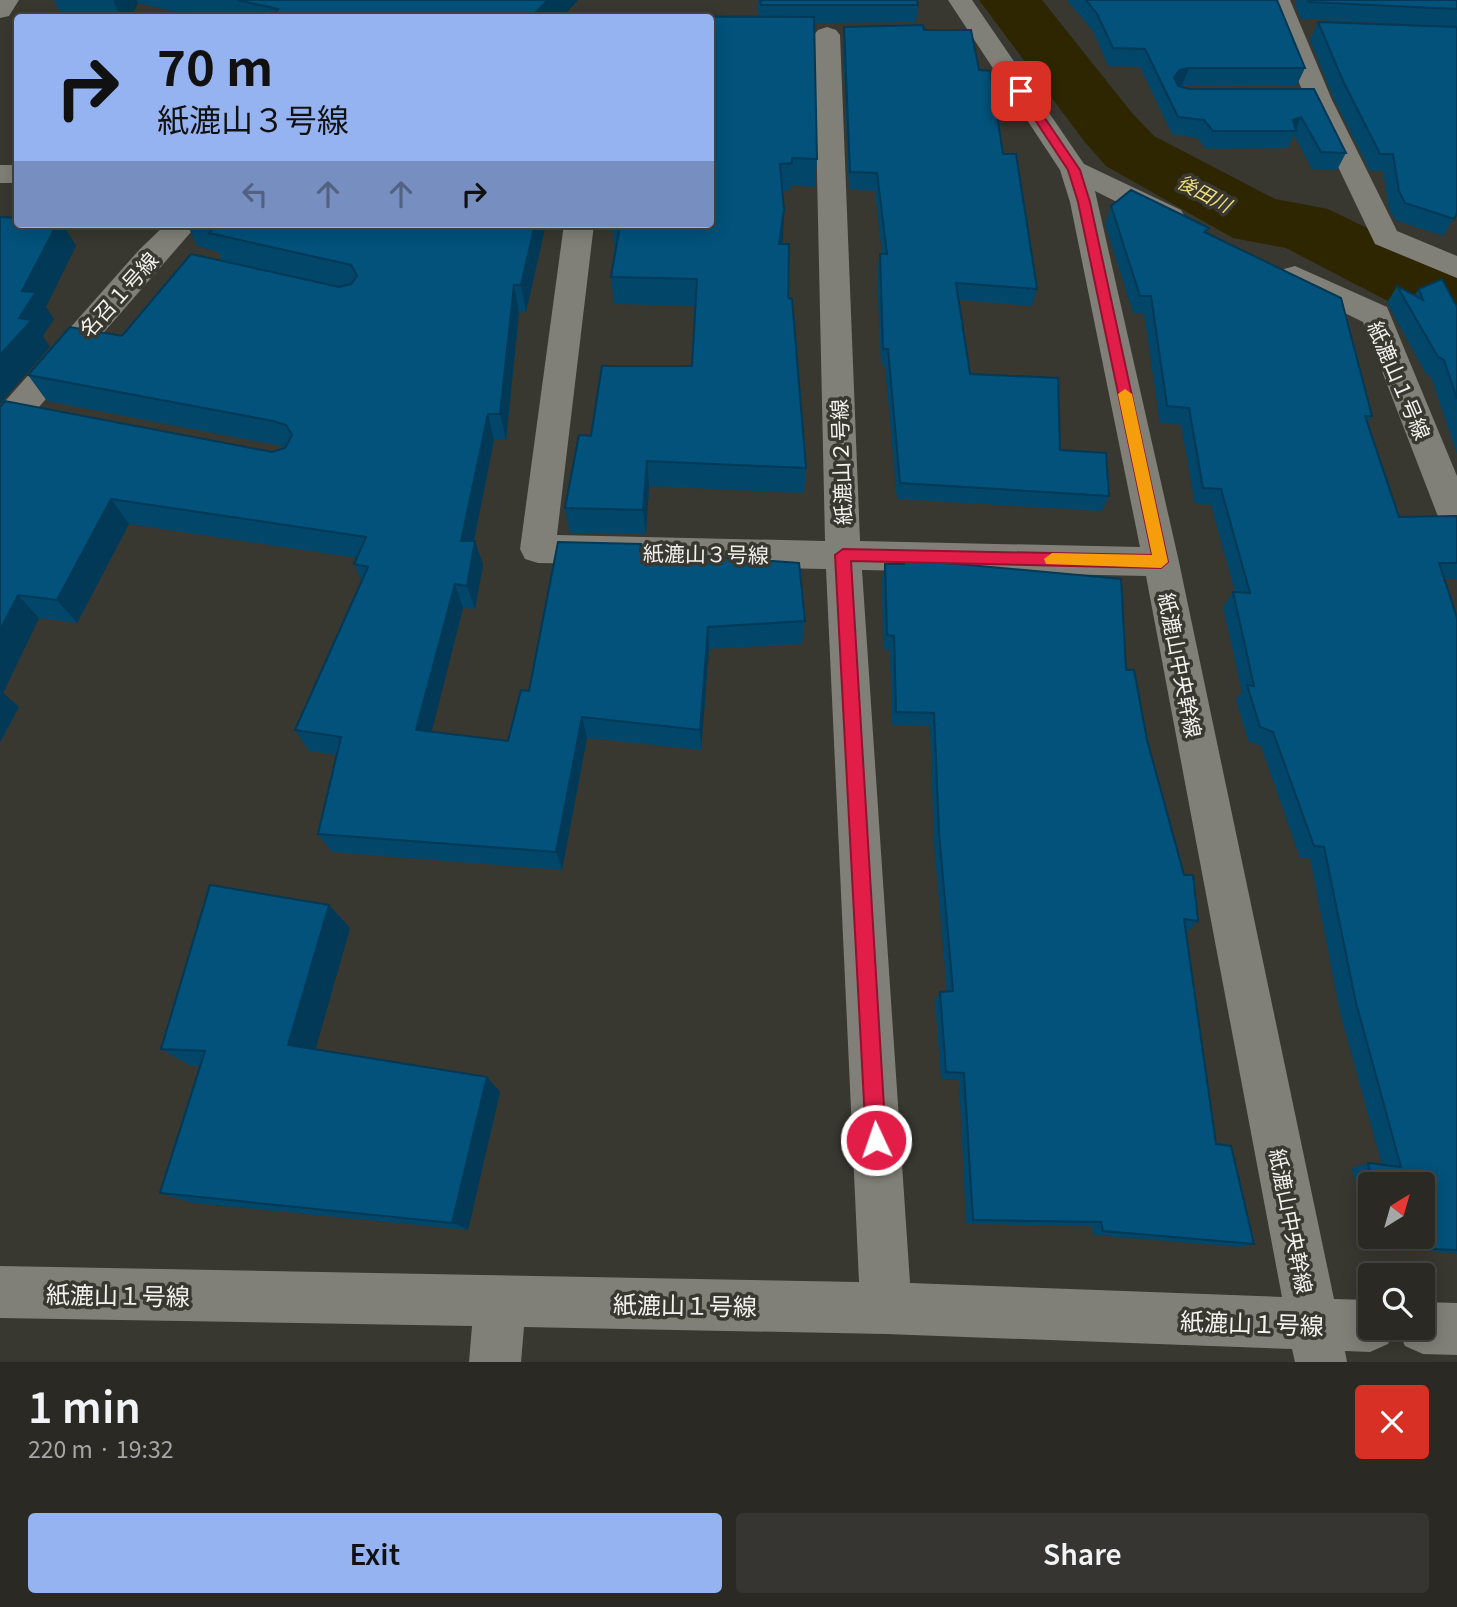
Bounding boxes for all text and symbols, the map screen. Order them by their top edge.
text: 70 m [157,29,273,100]
icon: right [42,42,133,133]
pin [991,61,1051,121]
icon: arrive [1002,72,1040,110]
text: 紙漉山３号線 [157,95,349,141]
water label: 後田川 [1173,167,1238,218]
icon: left [236,175,274,213]
icon: ahead [309,175,347,213]
icon: ahead [382,175,420,213]
icon: right [455,175,493,213]
street label: 名召１号線 [72,245,164,343]
street label: 紙漉山１号線 [1362,316,1438,444]
street label: 紙漉山２号線 [823,399,857,525]
street label: 紙漉山３号線 [643,537,769,569]
street label: 紙漉山中央幹線 [1152,590,1210,740]
position arrow [839,1103,913,1177]
street label: 紙漉山中央幹線 [1263,1146,1321,1296]
north arrow [1358,1172,1435,1250]
map controls [1358,1172,1435,1340]
button: search [1358,1263,1435,1340]
street label: 紙漉山１号線 [46,1275,190,1313]
street label: 紙漉山１号線 [613,1285,757,1323]
street label: 紙漉山１号線 [1179,1302,1325,1342]
text: 1 min [28,1374,141,1435]
button: close [1355,1385,1429,1459]
text: 220 m · 19:32 [28,1431,173,1465]
button: Exit [28,1513,722,1593]
button: Share [736,1513,1429,1593]

